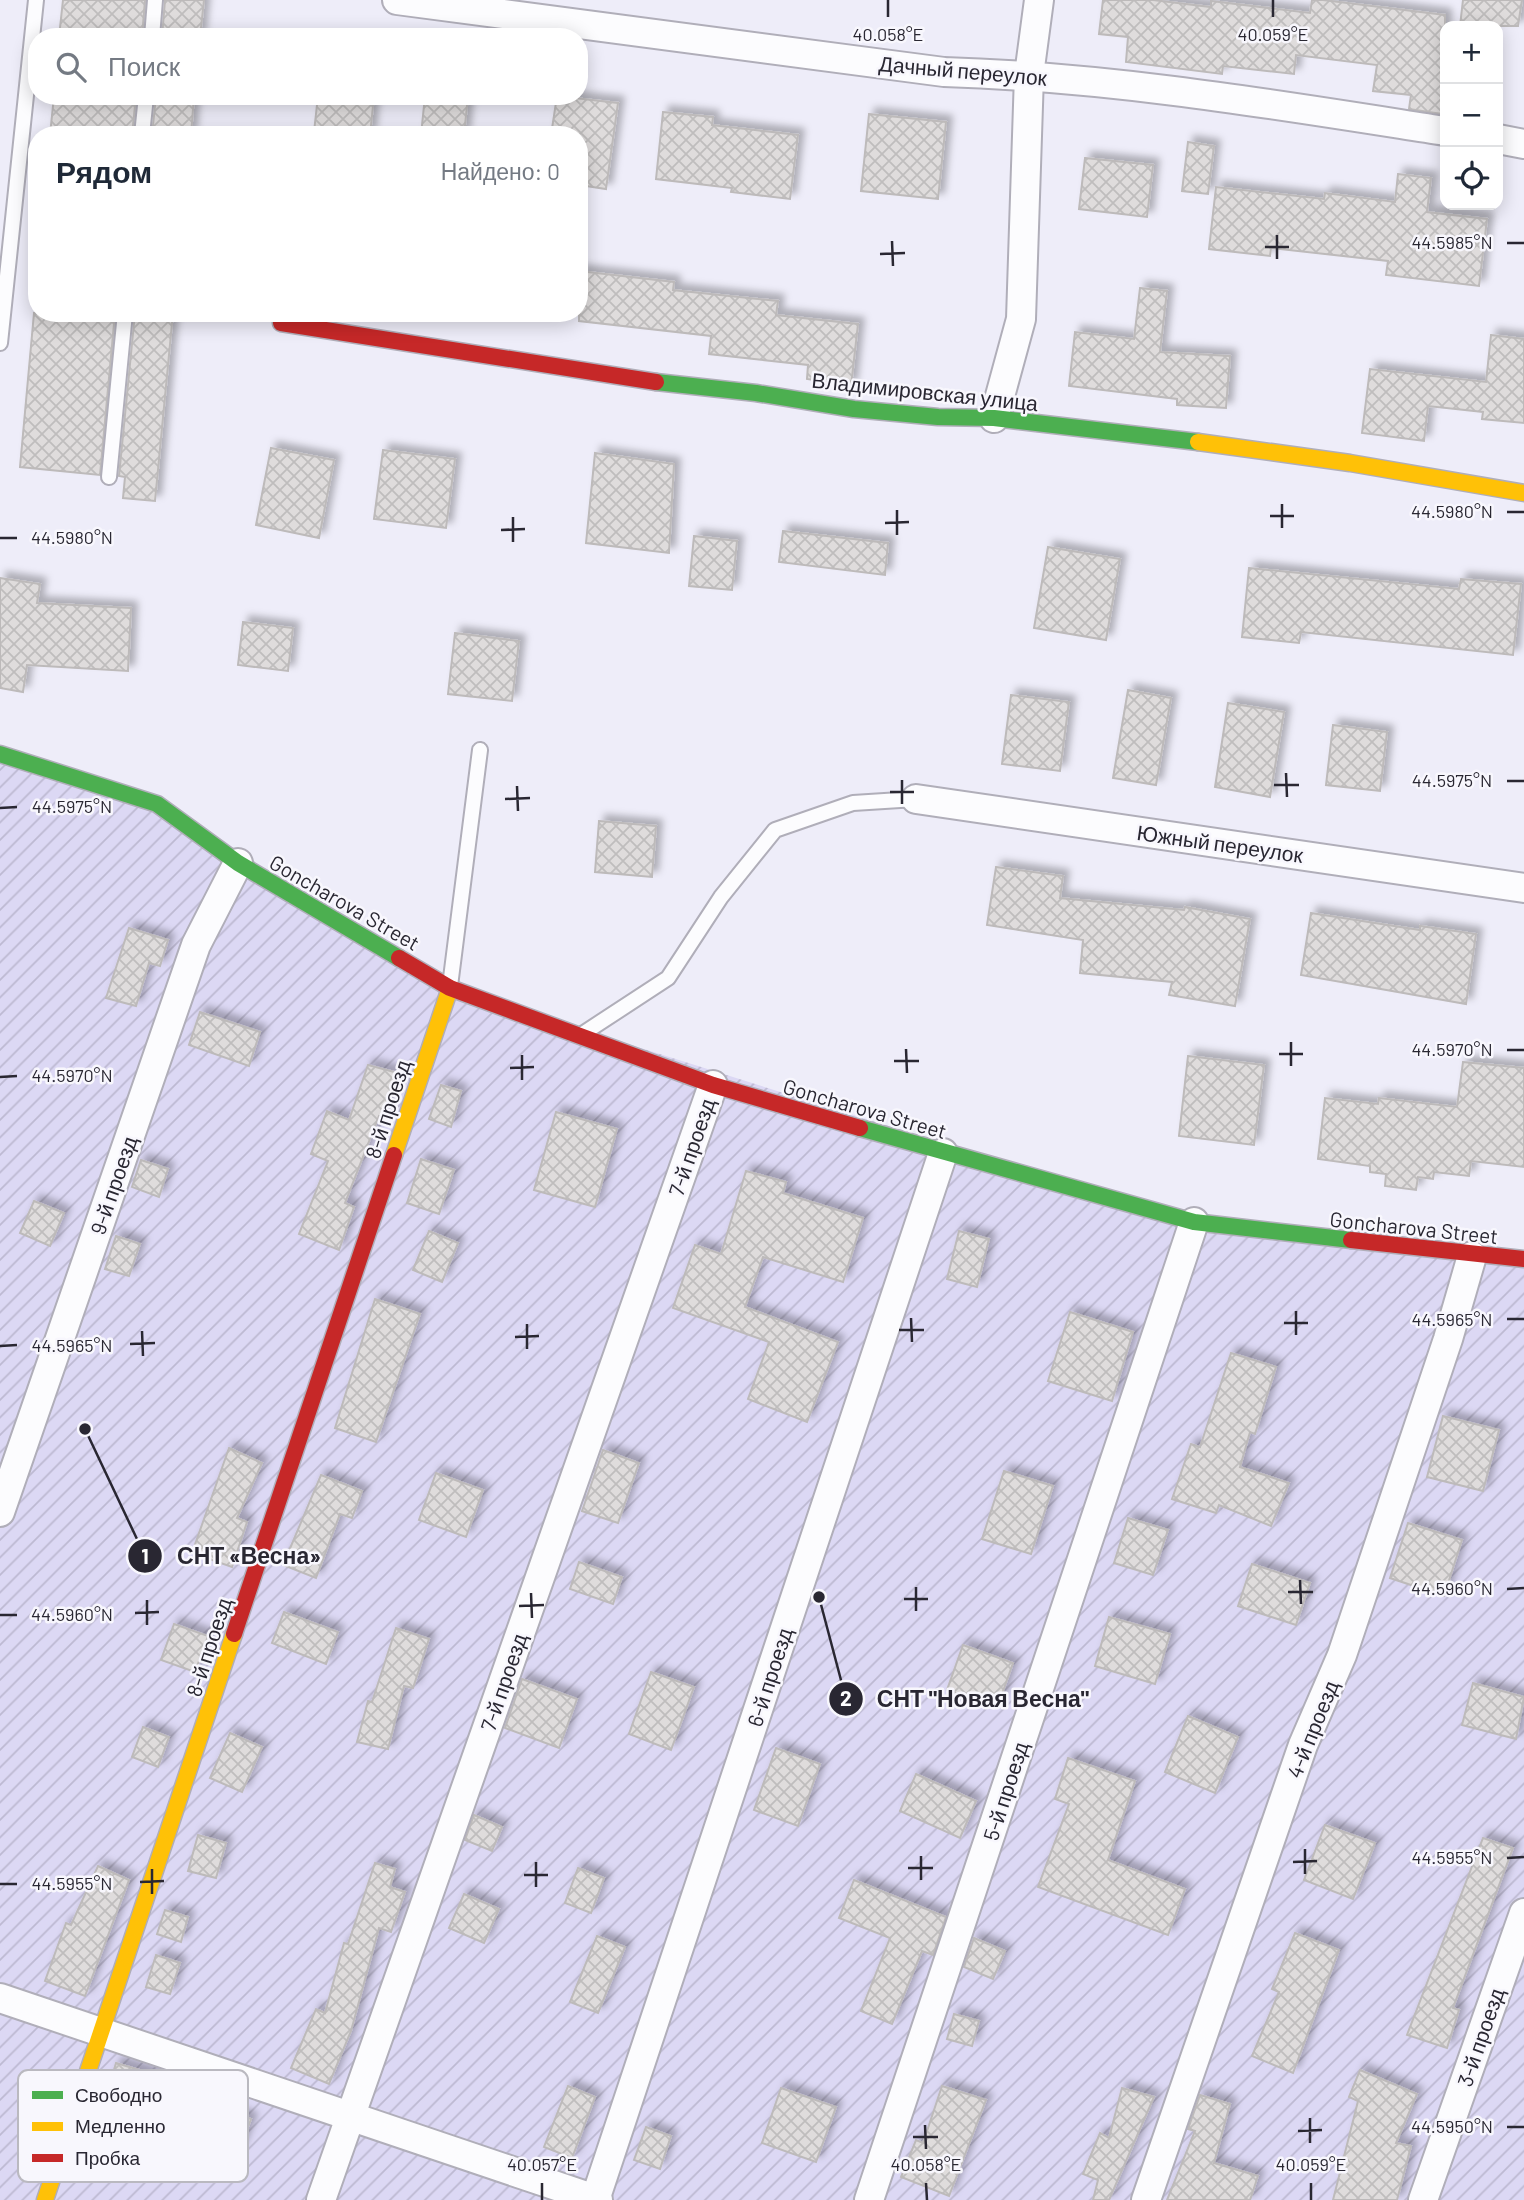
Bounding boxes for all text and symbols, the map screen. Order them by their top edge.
map controls [1440,21,1503,210]
button: + [1440,21,1503,84]
text: 40.058°E [852,23,924,45]
text: 40.059°E [1237,23,1309,45]
search box [28,28,588,105]
icon: search [52,48,90,86]
text: Поиск [108,50,180,81]
street label: Дачный переулок [878,50,1049,90]
button: − [1440,84,1503,147]
button: locate [1440,147,1503,210]
text: Рядом [56,153,152,189]
text: Найдено: 0 [441,157,560,185]
text: 44.5985°N [1411,231,1493,253]
street label: Владимировская улица [811,367,1040,415]
text: 44.5980°N [1411,500,1493,522]
text: 44.5980°N [31,526,113,548]
text: 44.5975°N [1412,769,1492,791]
text: 44.5975°N [32,795,112,817]
street label: Южный переулок [1135,819,1305,867]
street label: Goncharova Street [266,849,424,955]
text: 44.5970°N [1411,1038,1493,1060]
street label: 8-й проезд [359,1056,415,1162]
text: 44.5970°N [31,1064,113,1086]
street label: Goncharova Street [780,1073,950,1143]
street label: 7-й проезд [663,1095,719,1199]
street label: 9-й проезд [84,1132,142,1238]
street label: Goncharova Street [1329,1206,1499,1248]
text: 44.5965°N [1411,1308,1493,1330]
text: 44.5965°N [31,1334,113,1356]
callout: СНТ «Весна» [128,1534,335,1578]
text: СНТ «Весна» [177,1541,321,1569]
text: 1 [141,1543,149,1568]
text: 44.5960°N [1411,1577,1493,1599]
street label: 8-й проезд [180,1594,236,1700]
text: 44.5960°N [31,1603,113,1625]
street label: 6-й проезд [741,1624,797,1730]
street label: 7-й проезд [475,1630,531,1734]
street label: 4-й проезд [1281,1676,1343,1782]
callout: СНТ "Новая Весна" [828,1677,1103,1721]
text: СНТ "Новая Весна" [877,1684,1089,1712]
text: 2 [840,1685,852,1710]
street label: 5-й проезд [977,1738,1033,1844]
text: 44.5955°N [1412,1846,1493,1868]
text: 44.5955°N [32,1872,113,1894]
street label: 3-й проезд [1452,1985,1508,2089]
legend [18,2070,248,2182]
text: Свободно [75,2083,162,2106]
text: Медленно [75,2114,165,2137]
text: 44.5950°N [1411,2115,1493,2137]
text: Пробка [75,2146,140,2169]
text: 40.057°E [507,2153,577,2175]
text: 40.058°E [890,2153,962,2175]
text: 40.059°E [1275,2153,1347,2175]

